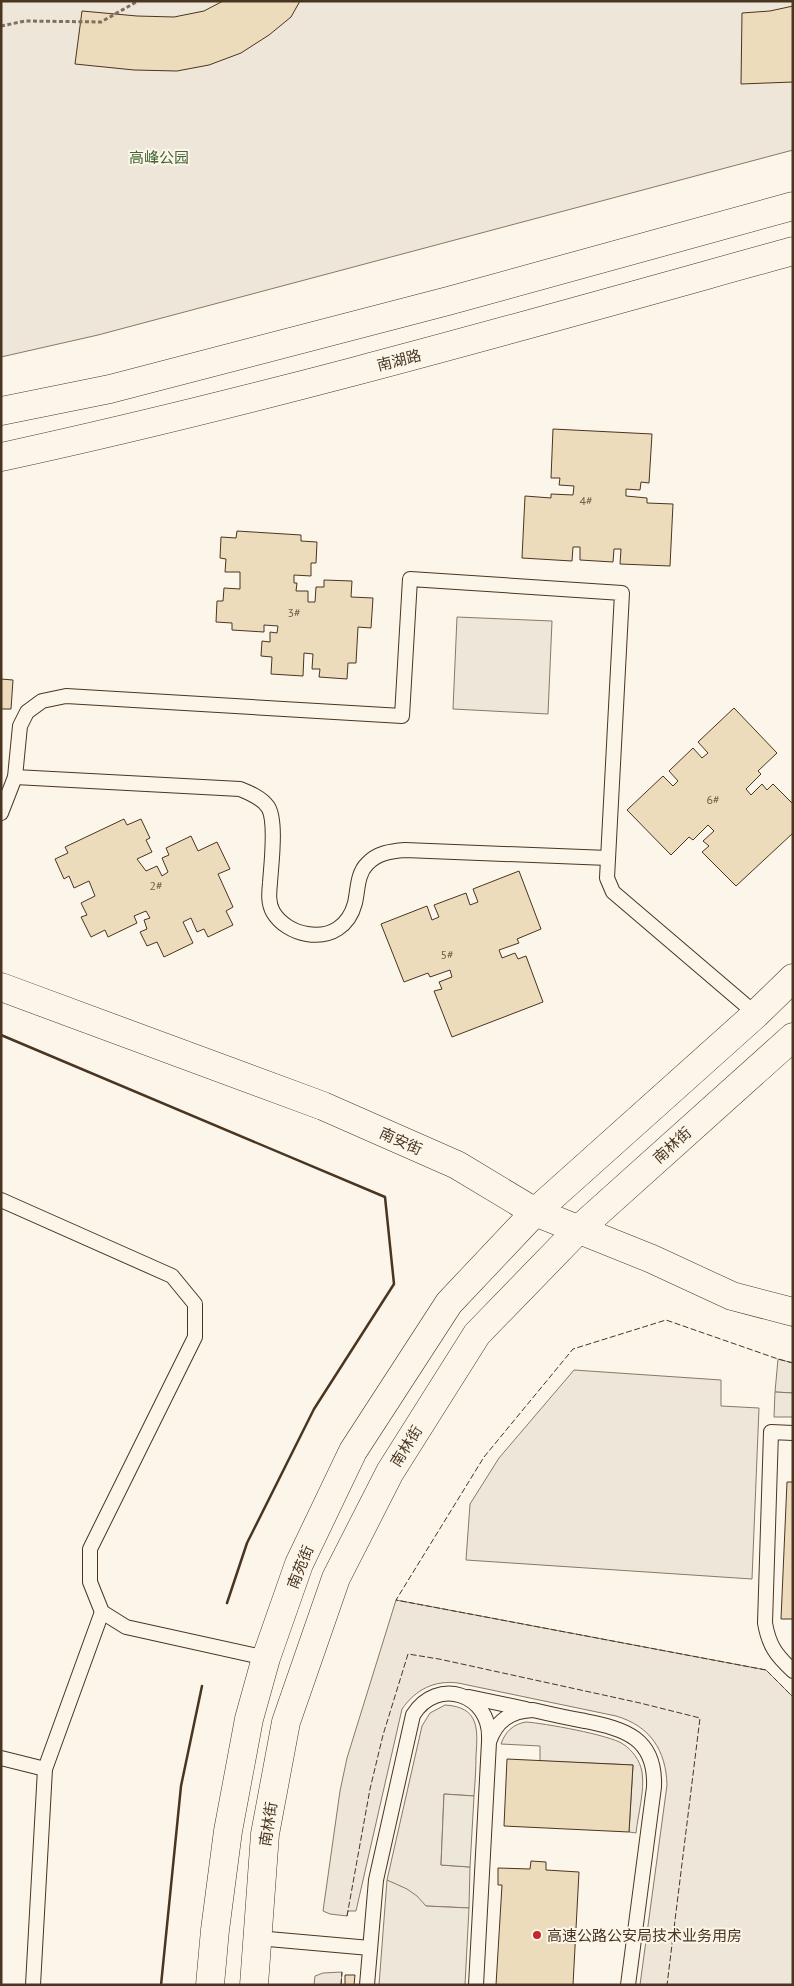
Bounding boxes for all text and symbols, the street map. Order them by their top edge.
park label: 高峰公园 [129,148,189,167]
street label: 南湖路 [375,345,423,375]
house number: 4# [579,493,593,508]
house number: 3# [287,605,301,620]
house number: 6# [706,792,720,807]
house number: 2# [149,878,163,893]
house number: 5# [440,947,454,962]
street label: 南安街 [377,1123,425,1159]
street label: 南林街 [649,1123,695,1167]
street label: 南林街 [386,1422,426,1470]
street label: 南苑街 [283,1543,317,1591]
street label: 南林街 [255,1800,281,1848]
place label: 高速公路公安局技术业务用房 [547,1926,742,1945]
marker: 高速公路公安局技术业务用房 [531,1929,543,1941]

